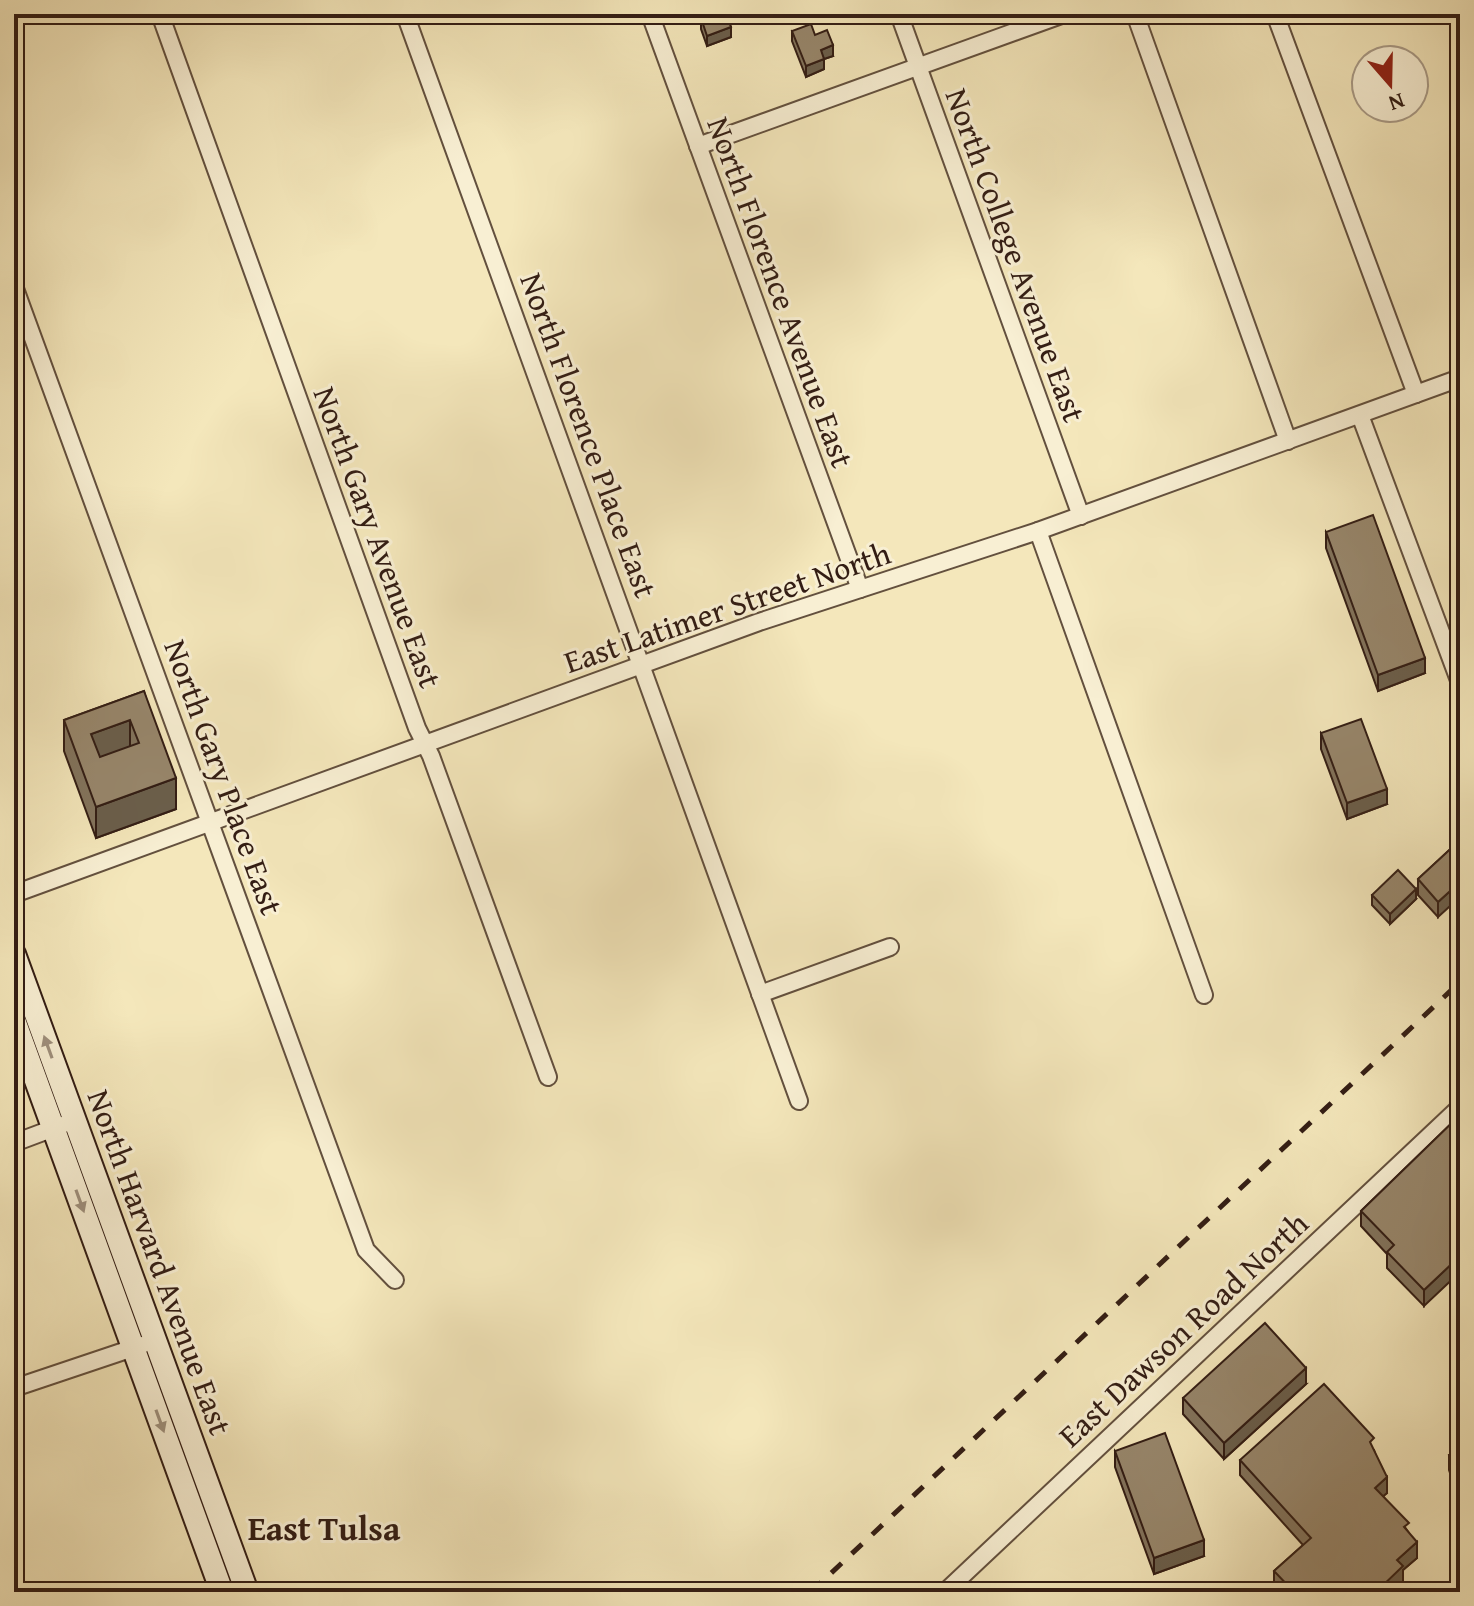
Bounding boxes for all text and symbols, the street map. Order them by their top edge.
north arrow [1350,44,1430,124]
street label: North College Avenue East [934,82,1098,428]
text: N [1384,85,1409,120]
street label: North Florence Avenue East [696,110,866,474]
street label: North Florence Place East [508,266,670,604]
street label: North Gary Avenue East [302,380,454,694]
street label: East Latimer Street North [557,529,897,685]
street label: North Gary Place East [152,633,296,921]
one-way arrow [41,1035,54,1059]
street label: North Harvard Avenue East [76,1083,244,1441]
one-way arrow [74,1189,87,1213]
street label: East Dawson Road North [1047,1200,1319,1458]
one-way arrow [154,1409,167,1433]
district label: East Tulsa [248,1503,401,1552]

